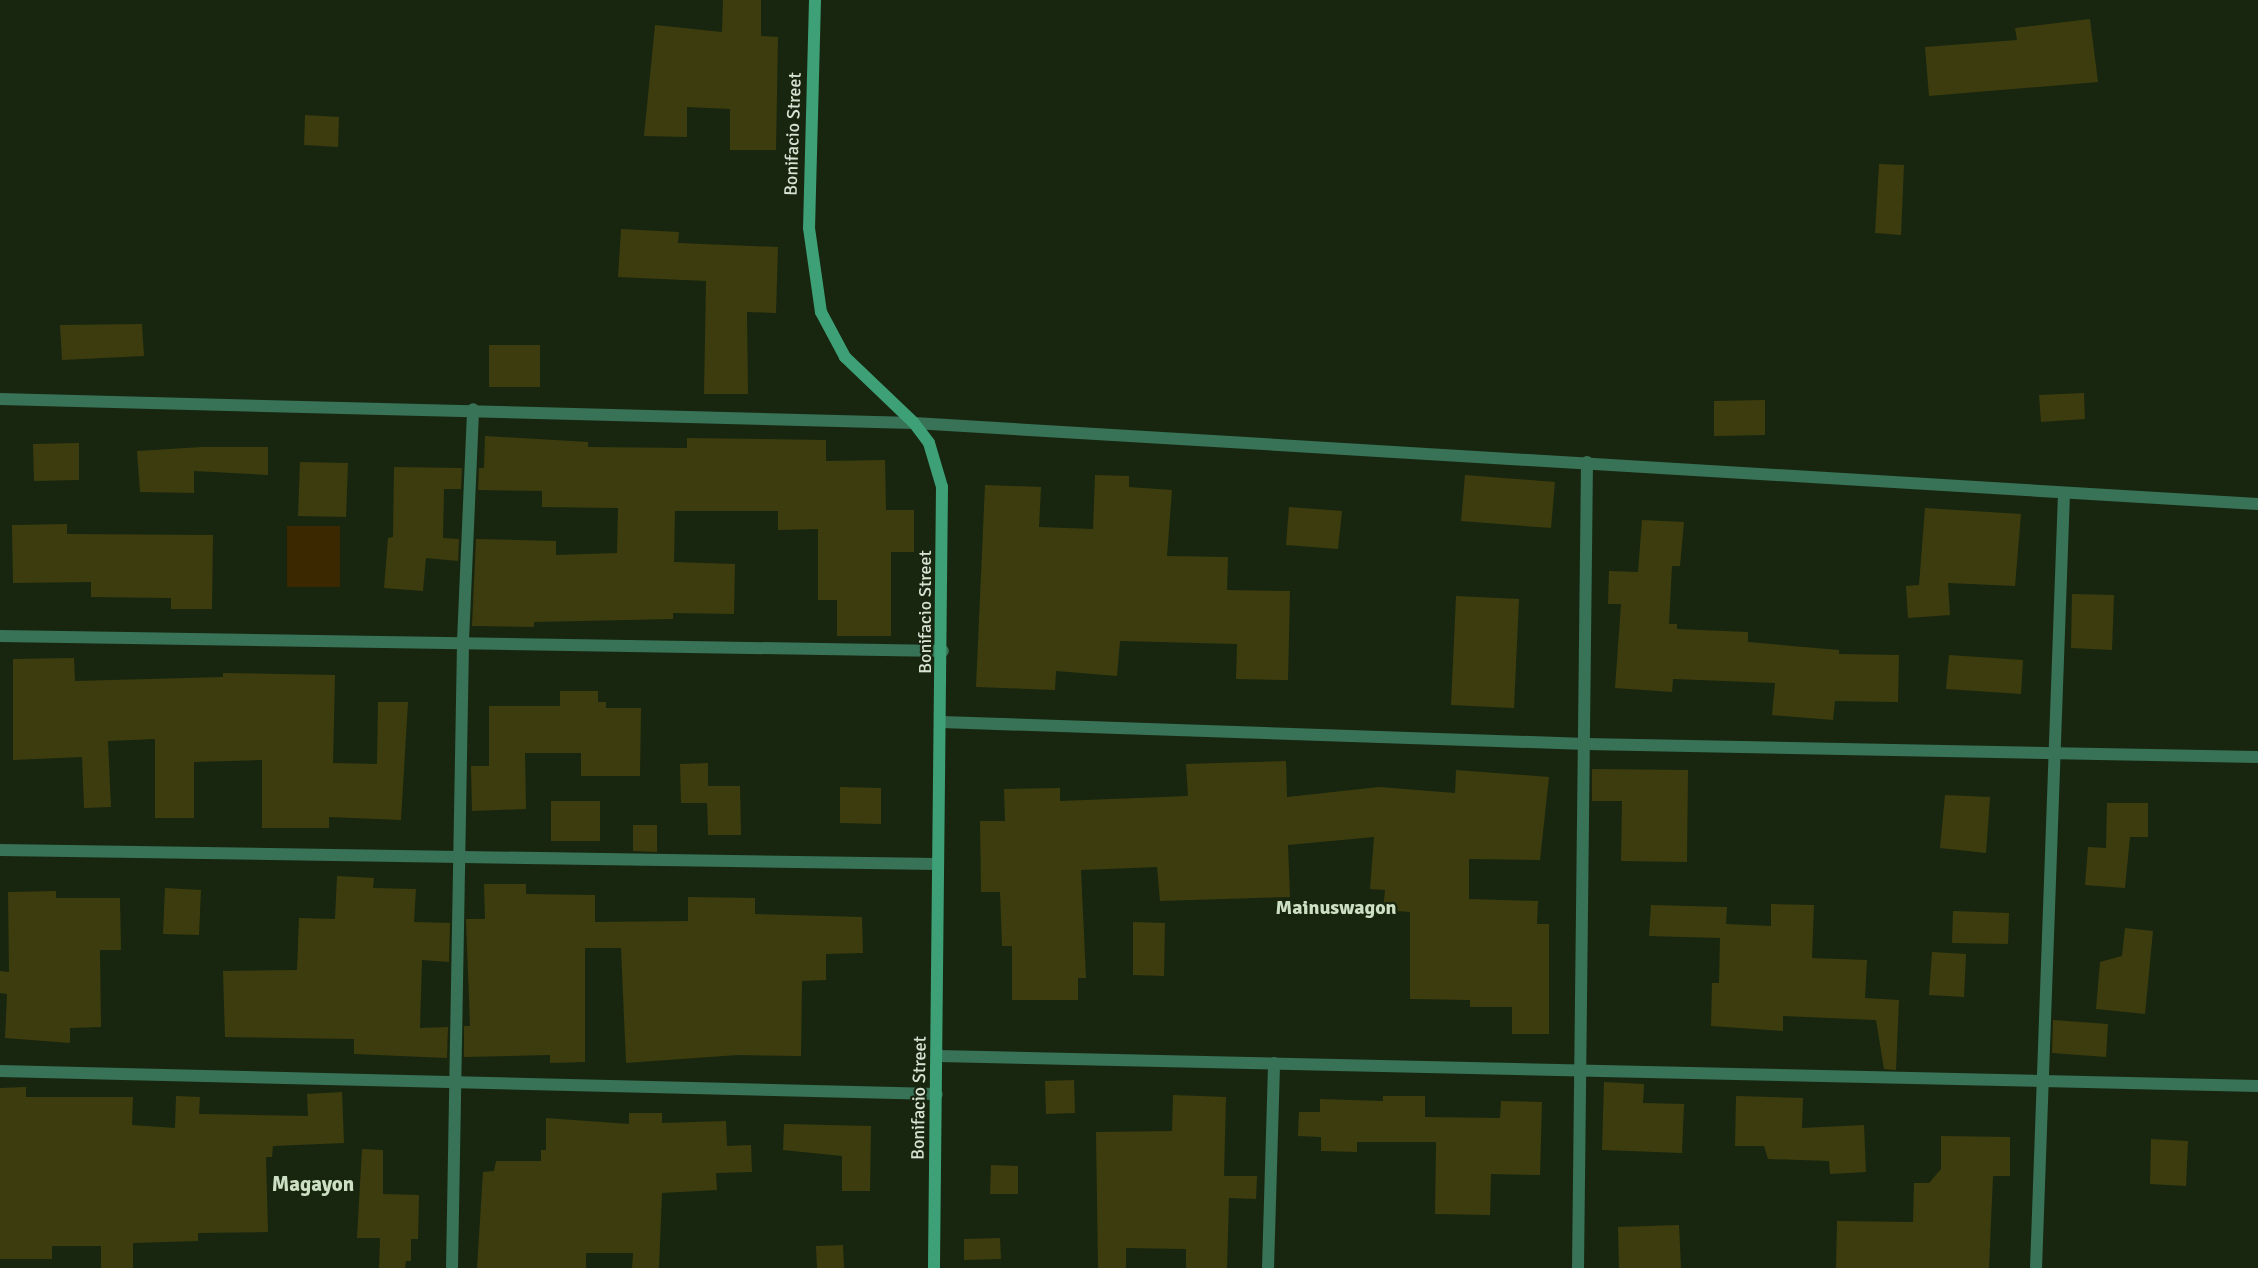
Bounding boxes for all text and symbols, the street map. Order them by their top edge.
street label: Bonifacio Street [780,72,806,196]
street label: Bonifacio Street [914,550,936,674]
district label: Mainuswagon [1275,895,1397,919]
street label: Bonifacio Street [907,1036,931,1160]
district label: Magayon [272,1171,354,1197]

